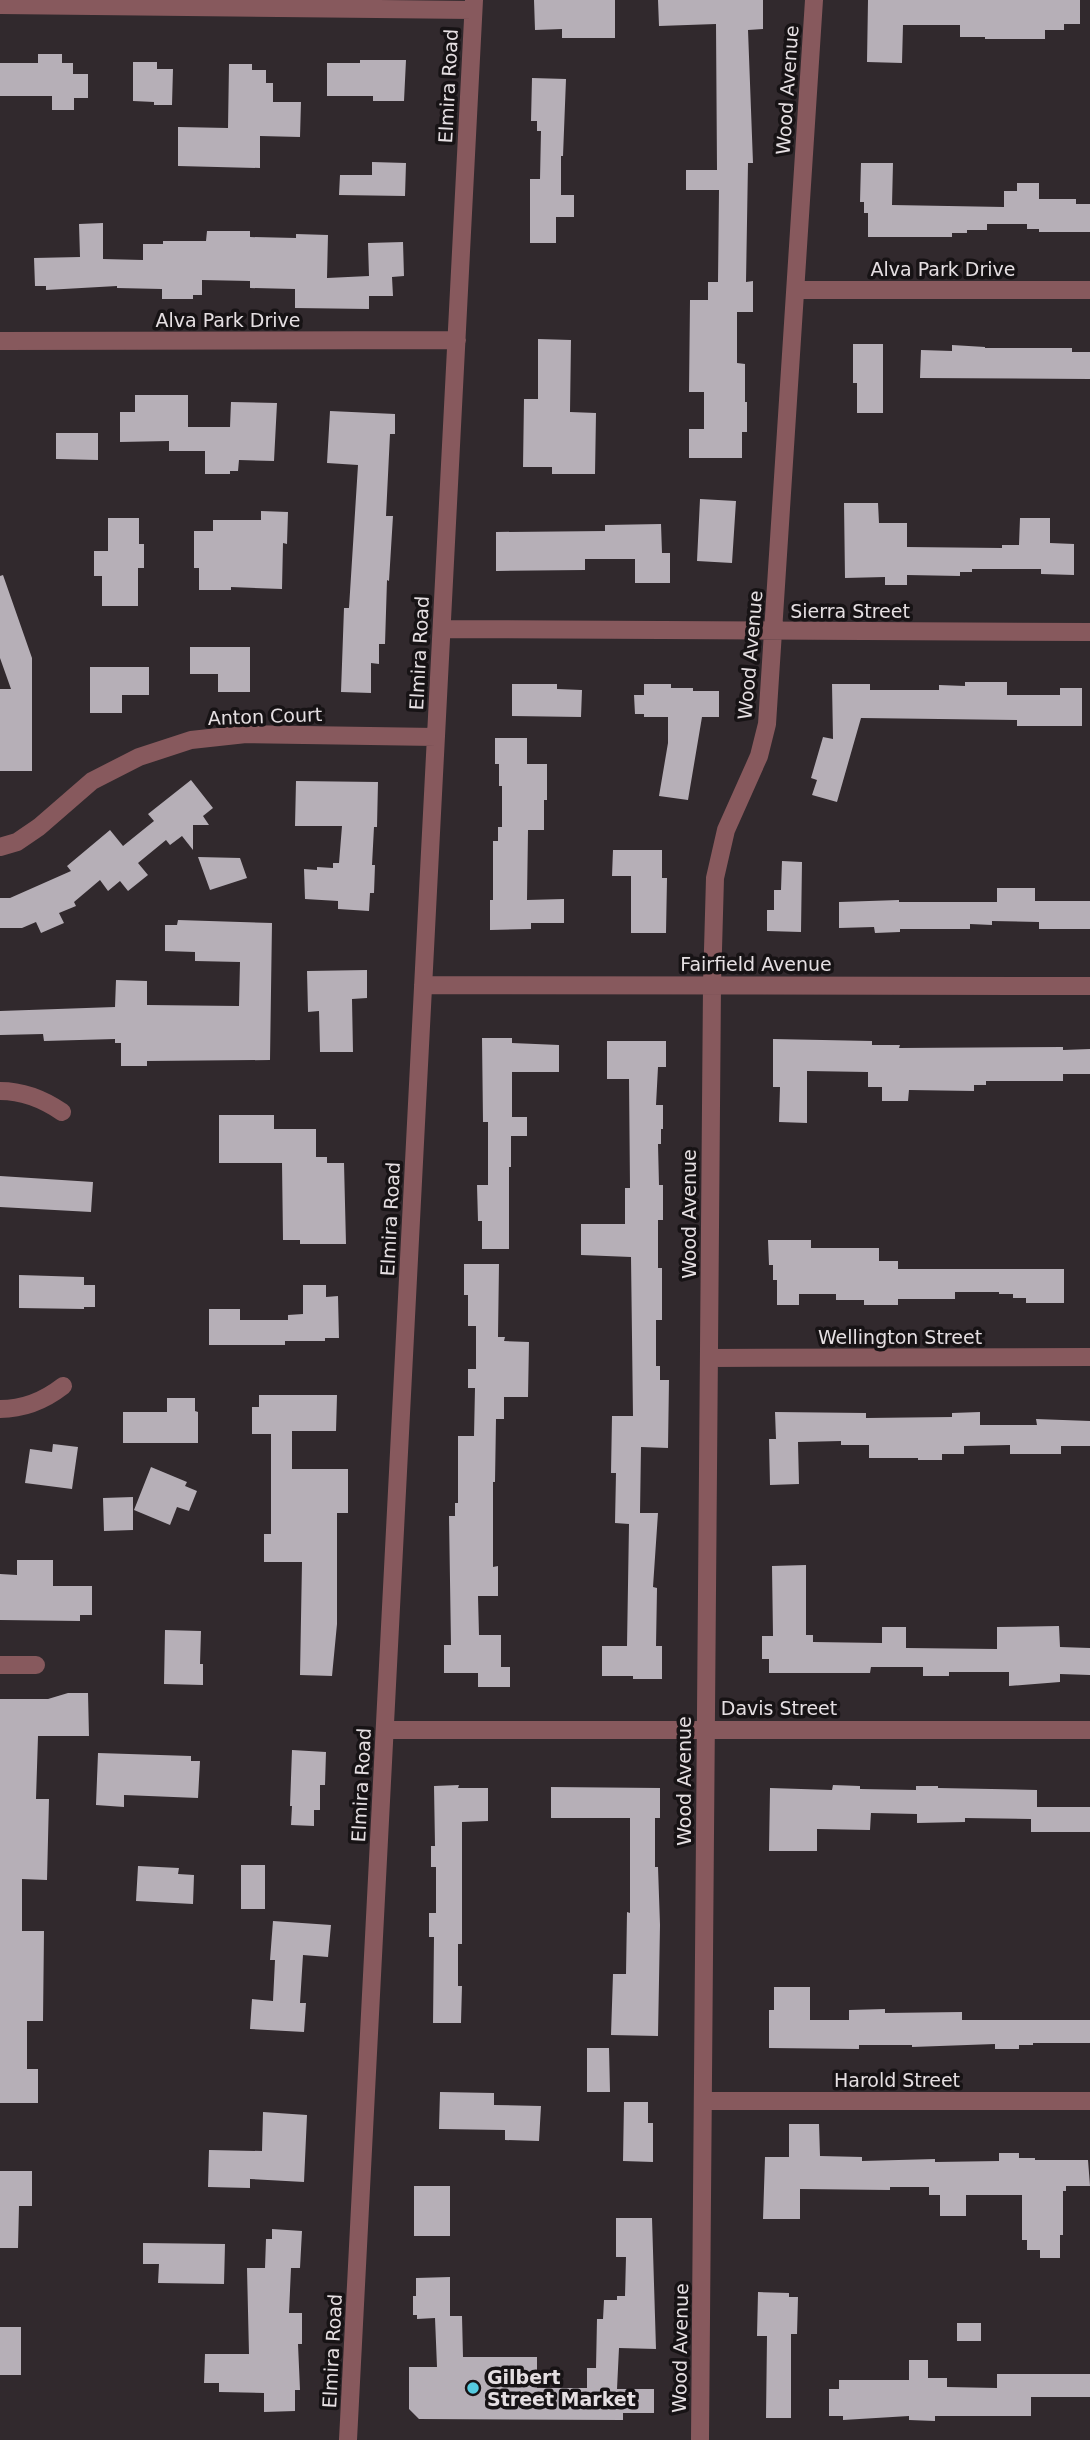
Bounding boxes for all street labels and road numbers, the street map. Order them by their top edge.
street label: Wood Avenue [772,25,802,155]
street label: Elmira Road [434,28,462,144]
street label: Alva Park Drive [871,258,1015,280]
street label: Alva Park Drive [156,309,300,331]
street label: Wood Avenue [733,589,767,721]
street label: Elmira Road [405,595,433,711]
street label: Sierra Street [790,600,910,622]
street label: Anton Court [207,703,323,729]
street label: Fairfield Avenue [680,953,832,975]
street label: Wood Avenue [678,1149,700,1279]
street label: Elmira Road [376,1161,404,1277]
street label: Wellington Street [818,1326,982,1348]
street label: Davis Street [721,1697,837,1719]
street label: Wood Avenue [673,1716,695,1846]
street label: Elmira Road [347,1727,375,1843]
street label: Harold Street [834,2069,960,2091]
street label: Wood Avenue [668,2283,692,2413]
street label: Elmira Road [318,2293,346,2409]

